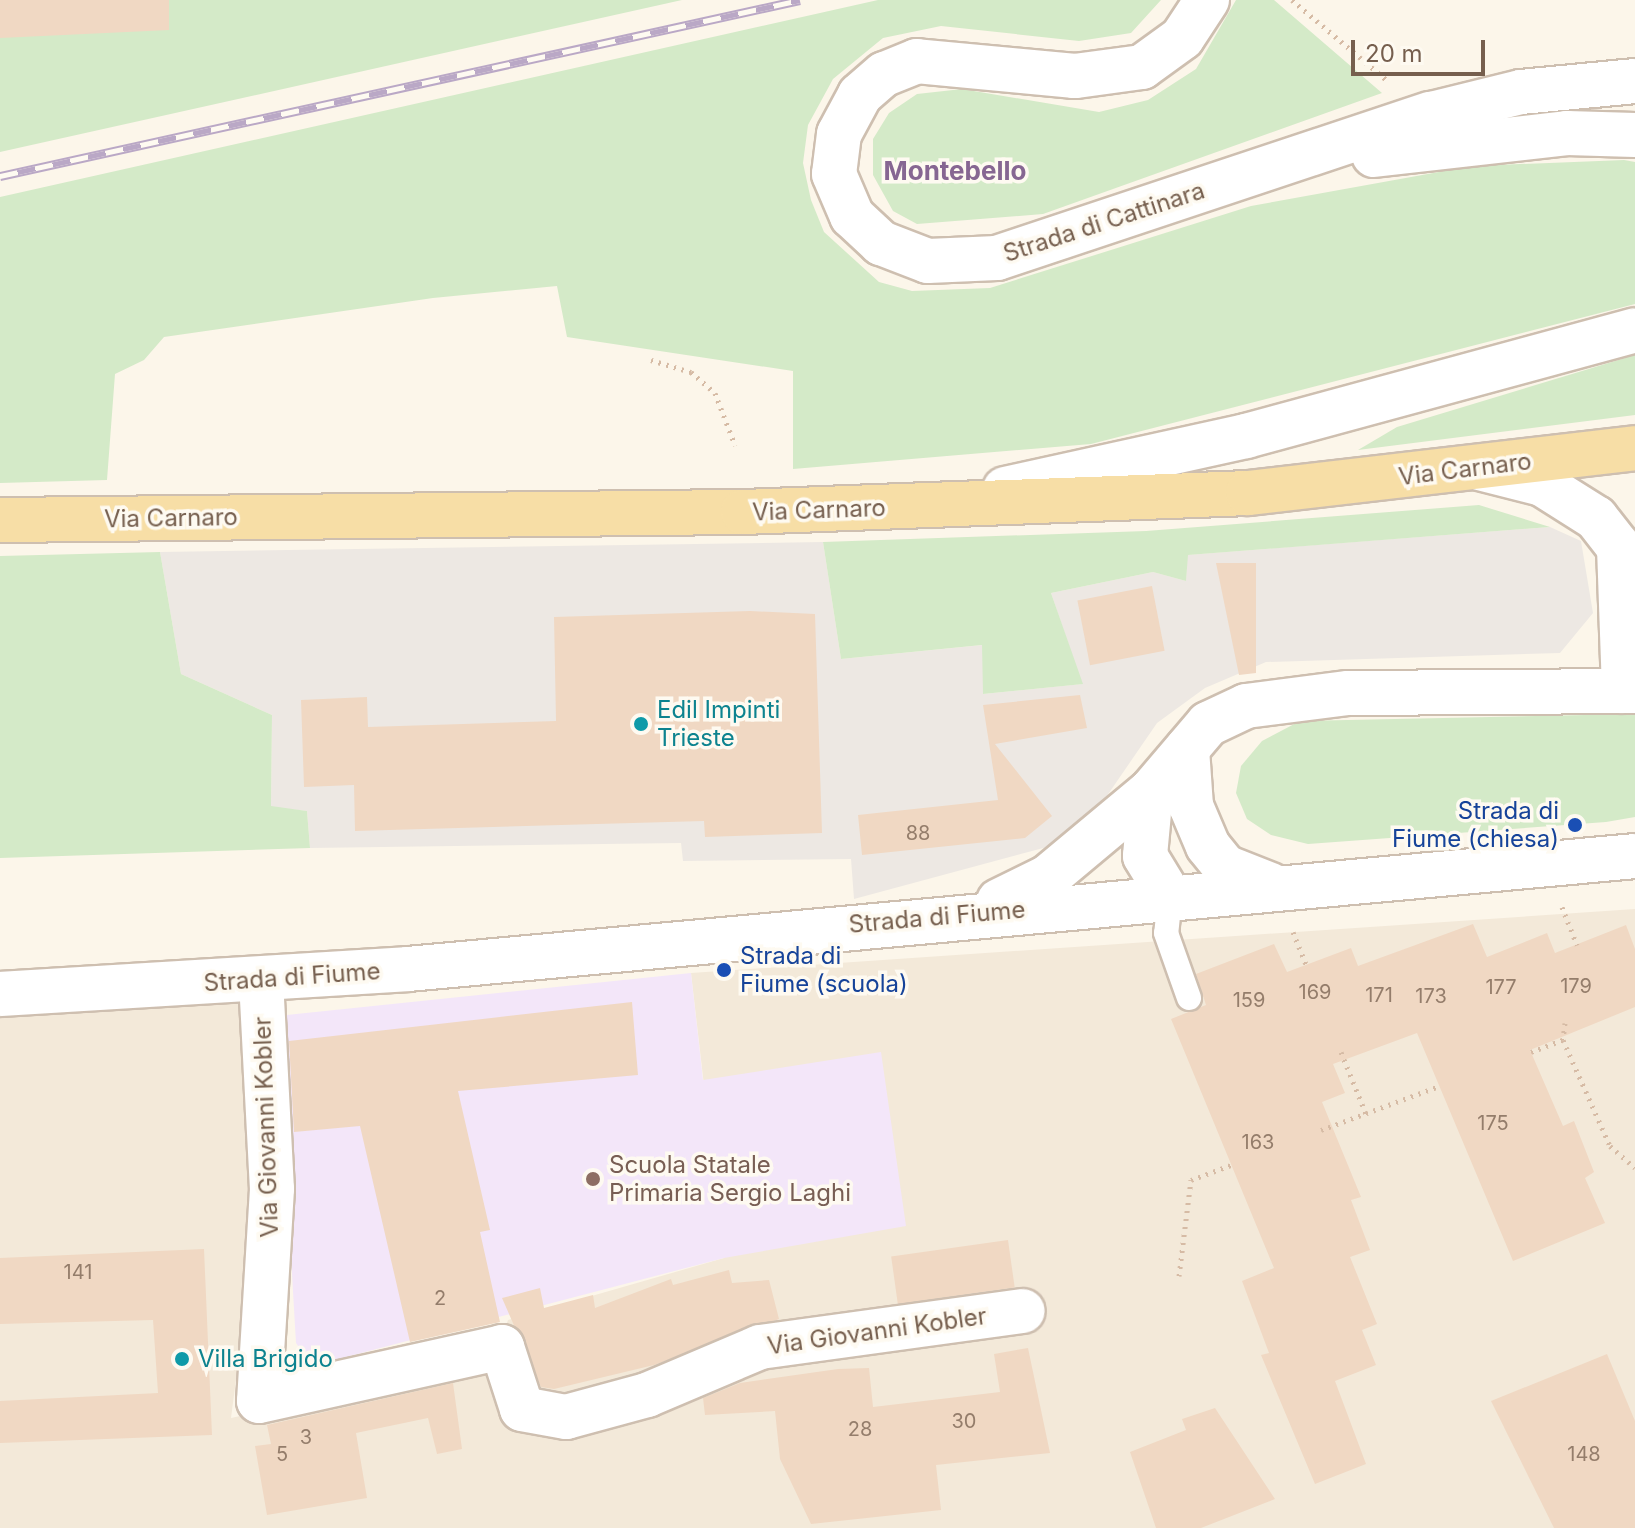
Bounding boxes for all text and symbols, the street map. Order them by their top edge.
scale bar [1355,24,1489,74]
text: 20 m [1365,39,1423,68]
district label: Montebello [883,155,1027,187]
street label: Strada di Cattinara [1000,176,1208,268]
street label: Via Carnaro [1397,447,1533,491]
street label: Via Carnaro [752,493,886,527]
street label: Via Carnaro [104,502,238,534]
place label: Edil Impinti Trieste [657,696,780,752]
marker: Edil Impinti Trieste [632,715,650,733]
place label: Strada di Fiume (chiesa) [1392,797,1559,853]
marker: Strada di Fiume (chiesa) [1566,816,1584,834]
house number: 88 [906,821,930,845]
street label: Strada di Fiume [848,895,1026,939]
place label: Strada di Fiume (scuola) [740,942,908,998]
street label: Strada di Fiume [203,956,381,998]
marker: Strada di Fiume (scuola) [715,961,733,979]
house number: 179 [1560,974,1592,998]
house number: 177 [1485,975,1517,999]
house number: 169 [1299,980,1331,1004]
house number: 171 [1365,983,1393,1007]
house number: 173 [1415,984,1447,1008]
house number: 159 [1233,988,1265,1012]
street label: Via Giovanni Kobler [248,1016,284,1238]
house number: 175 [1477,1111,1509,1135]
house number: 163 [1242,1130,1274,1154]
place label: Scuola Statale Primaria Sergio Laghi [609,1151,851,1207]
marker: Scuola Statale Primaria Sergio Laghi [584,1170,602,1188]
house number: 141 [64,1260,92,1284]
house number: 2 [434,1286,446,1310]
street label: Via Giovanni Kobler [766,1301,988,1361]
place label: Villa Brigido [198,1345,333,1373]
marker: Villa Brigido [173,1350,191,1368]
house number: 30 [952,1409,976,1433]
house number: 28 [848,1417,872,1441]
house number: 3 [300,1425,312,1449]
house number: 5 [276,1442,288,1466]
house number: 148 [1567,1442,1601,1466]

